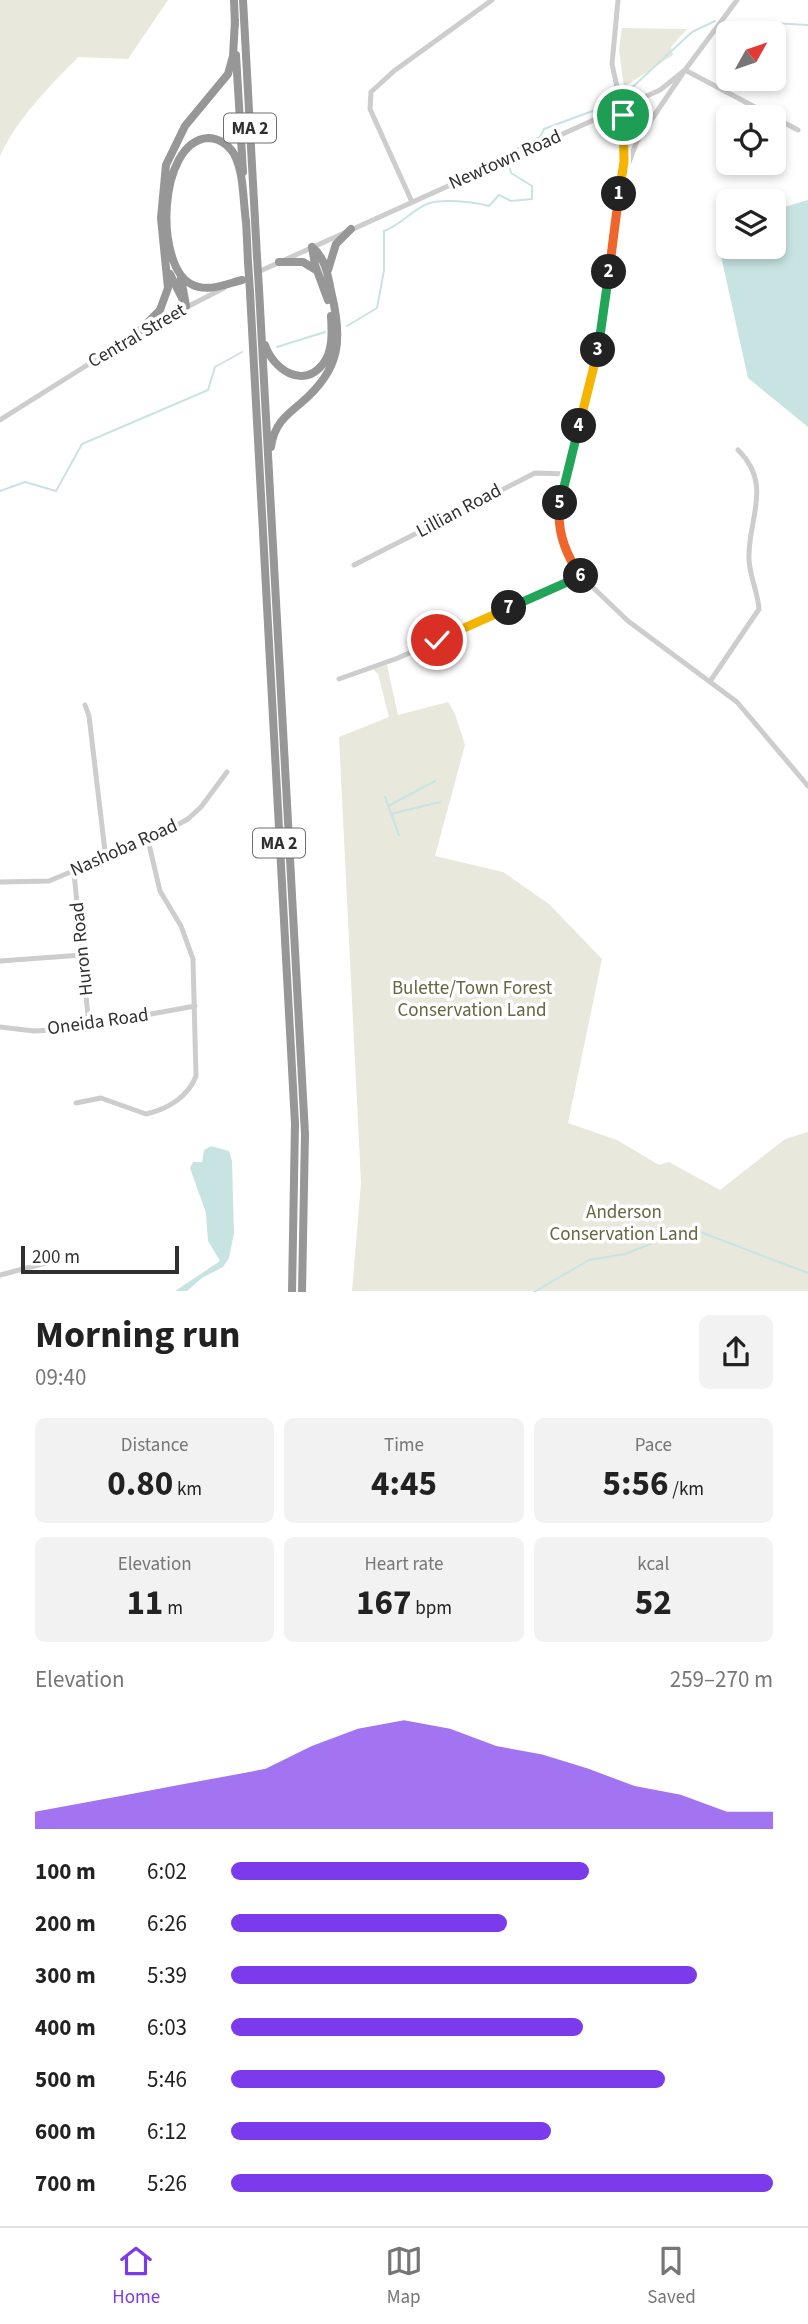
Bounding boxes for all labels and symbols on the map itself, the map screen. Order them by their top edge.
north arrow [716,21,786,91]
pin [593,85,653,145]
road number: MA 2 [224,113,276,142]
street label: Newtown Road [444,123,566,197]
pin: 1 [602,176,636,212]
pin: 2 [592,254,626,290]
street label: Central Street [83,297,191,375]
pin: 3 [580,332,616,368]
pin: 4 [562,408,596,444]
street label: Lillian Road [412,477,506,545]
pin: 5 [542,486,578,520]
pin: 6 [564,558,598,594]
pin: 7 [491,590,526,626]
pin [407,610,467,670]
street label: Nashoba Road [66,812,182,884]
road number: MA 2 [253,828,305,858]
street label: Huron Road [64,901,100,997]
park label: Bulette/Town Forest Conservation Land [392,975,553,1024]
street label: Oneida Road [46,1002,150,1042]
park label: Anderson Conservation Land [549,1199,699,1248]
scale bar [21,1242,178,1274]

